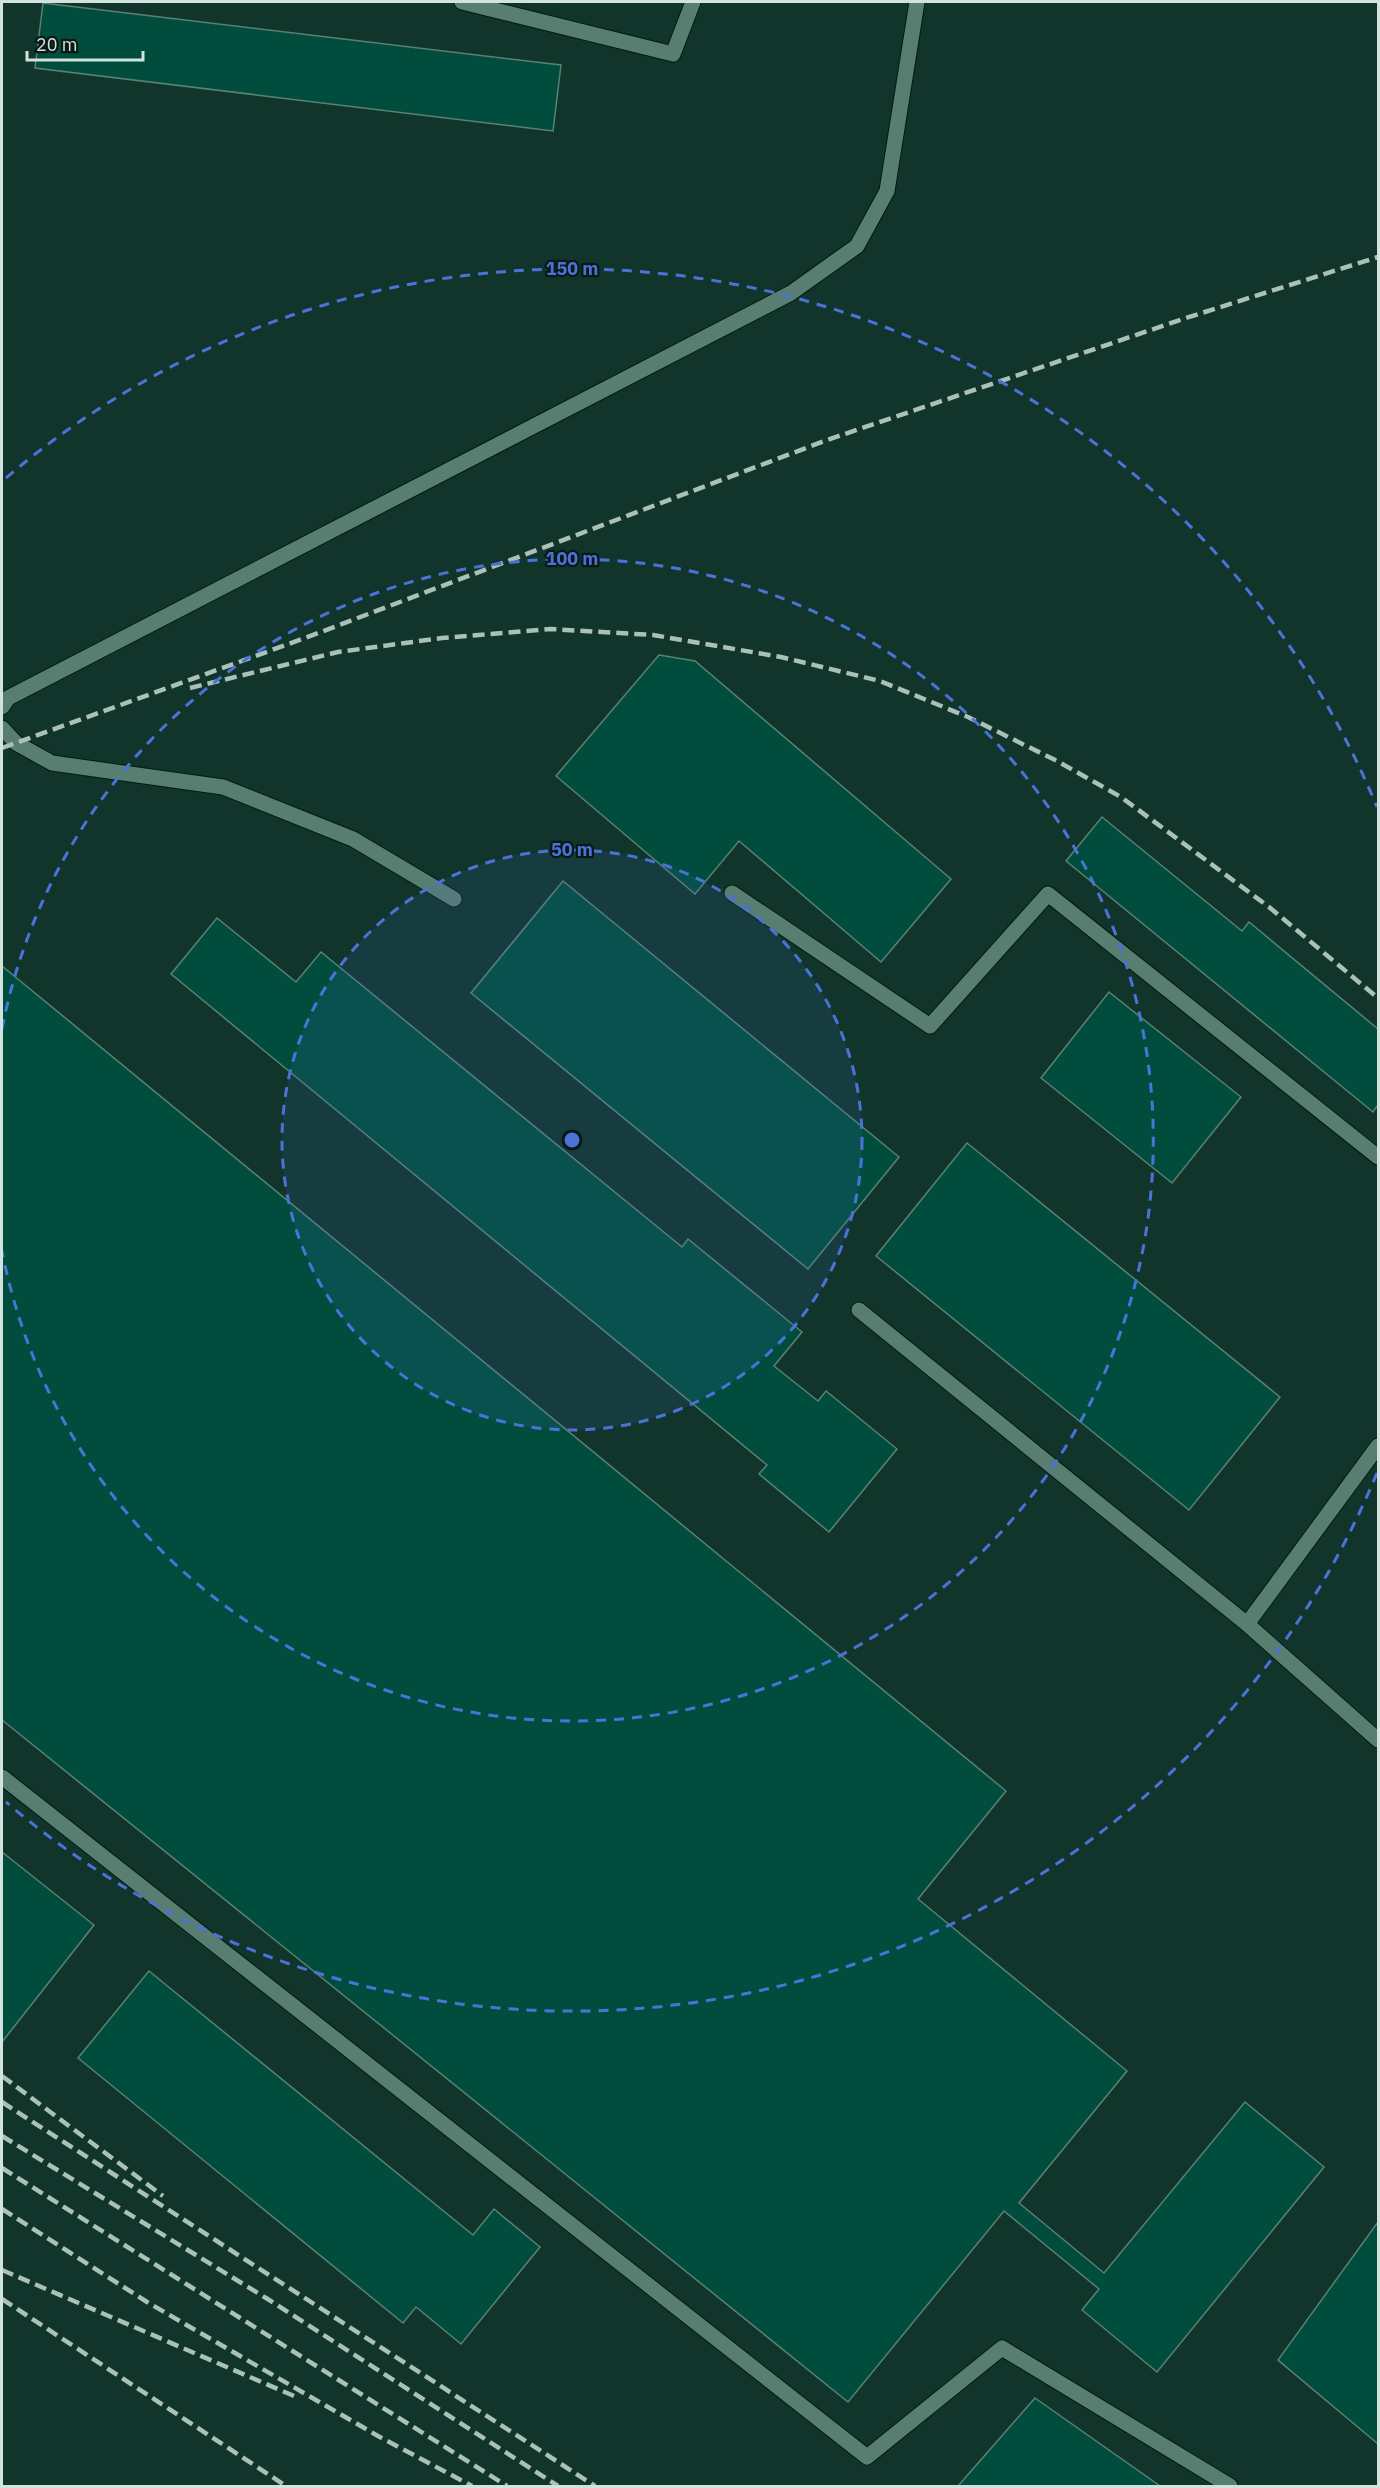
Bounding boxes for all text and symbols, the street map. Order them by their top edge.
scale bar [27,24,142,62]
text: 20 m [36,33,78,56]
text: 150 m [546,257,598,280]
text: 100 m [546,547,598,570]
text: 50 m [551,838,593,861]
centre of rings [562,1130,582,1150]

